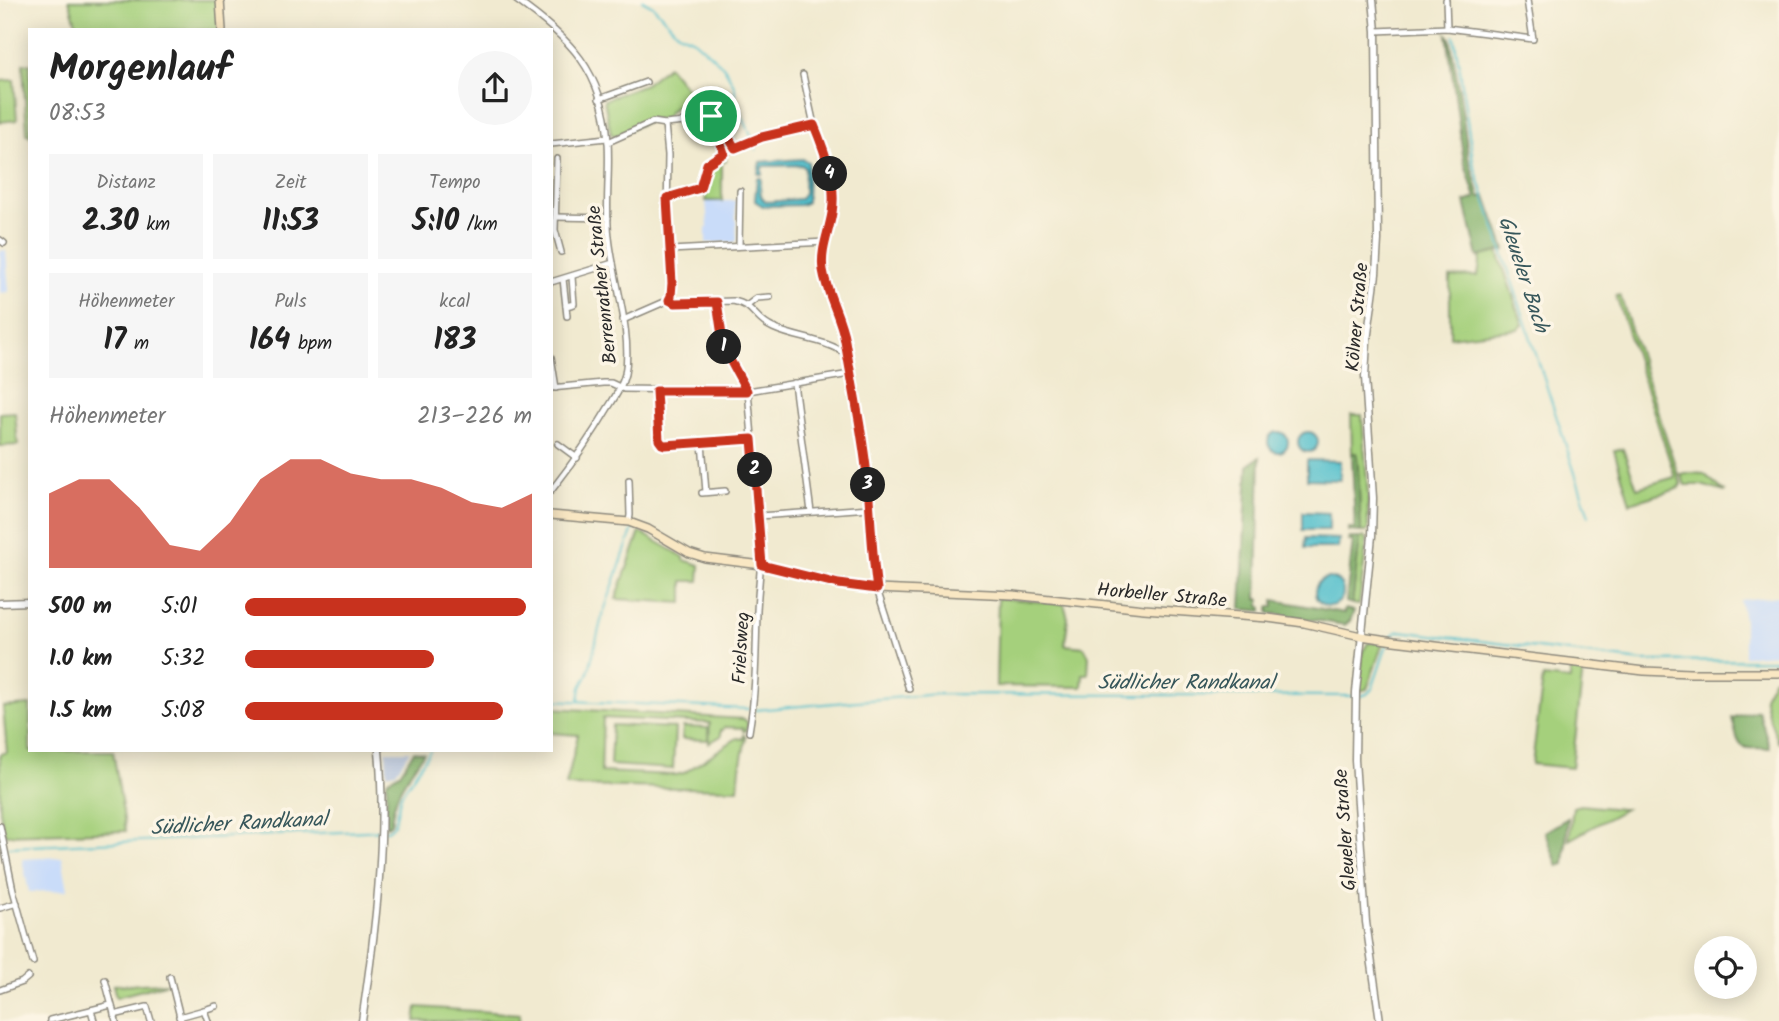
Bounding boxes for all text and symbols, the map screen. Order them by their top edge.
text: Morgenlauf [49,40,231,100]
button: share [458,51,532,125]
pin [681,86,741,146]
text: 08:53 [49,96,106,132]
icon: arrive [692,97,730,135]
pin: 4 [812,156,848,192]
text: 4 [824,158,835,188]
text: Distanz [96,168,156,198]
text: Zeit [274,168,307,198]
text: Tempo [429,168,481,198]
text: 2.30 [82,198,139,246]
text: 11:53 [262,198,319,246]
text: 5:10 [412,198,459,246]
street label: Berrenrather Straße [580,204,626,366]
text: km [139,210,170,240]
text: /km [459,210,498,240]
water label: Gleueler Bach [1488,212,1557,339]
street label: Kölner Straße [1338,261,1378,373]
text: Höhenmeter [78,287,174,317]
text: Puls [274,287,307,317]
text: kcal [439,287,470,317]
text: 17 [103,317,126,365]
text: 164 [249,317,290,365]
text: 183 [433,317,476,365]
text: m [126,329,149,359]
text: bpm [290,329,332,359]
pin: 1 [706,330,742,364]
text: 1 [721,331,726,361]
text: Höhenmeter [49,399,165,435]
text: 213–226 m [417,399,532,435]
pin: 2 [738,452,772,488]
text: 2 [749,454,760,484]
pin: 3 [850,468,886,503]
text: 3 [862,469,873,499]
street label: Horbeller Straße [1096,575,1228,617]
text: 500 m [49,589,112,625]
text: 5:01 [161,589,198,625]
street label: Frielsweg [725,611,759,685]
text: 1.0 km [49,641,112,677]
text: 5:32 [161,641,206,677]
water label: Südlicher Randkanal [1098,667,1278,700]
text: 1.5 km [49,693,112,729]
text: 5:08 [161,693,204,729]
street label: Gleueler Straße [1327,768,1365,892]
water label: Südlicher Randkanal [150,803,332,846]
map controls [1694,936,1757,999]
button: locate [1694,936,1757,999]

